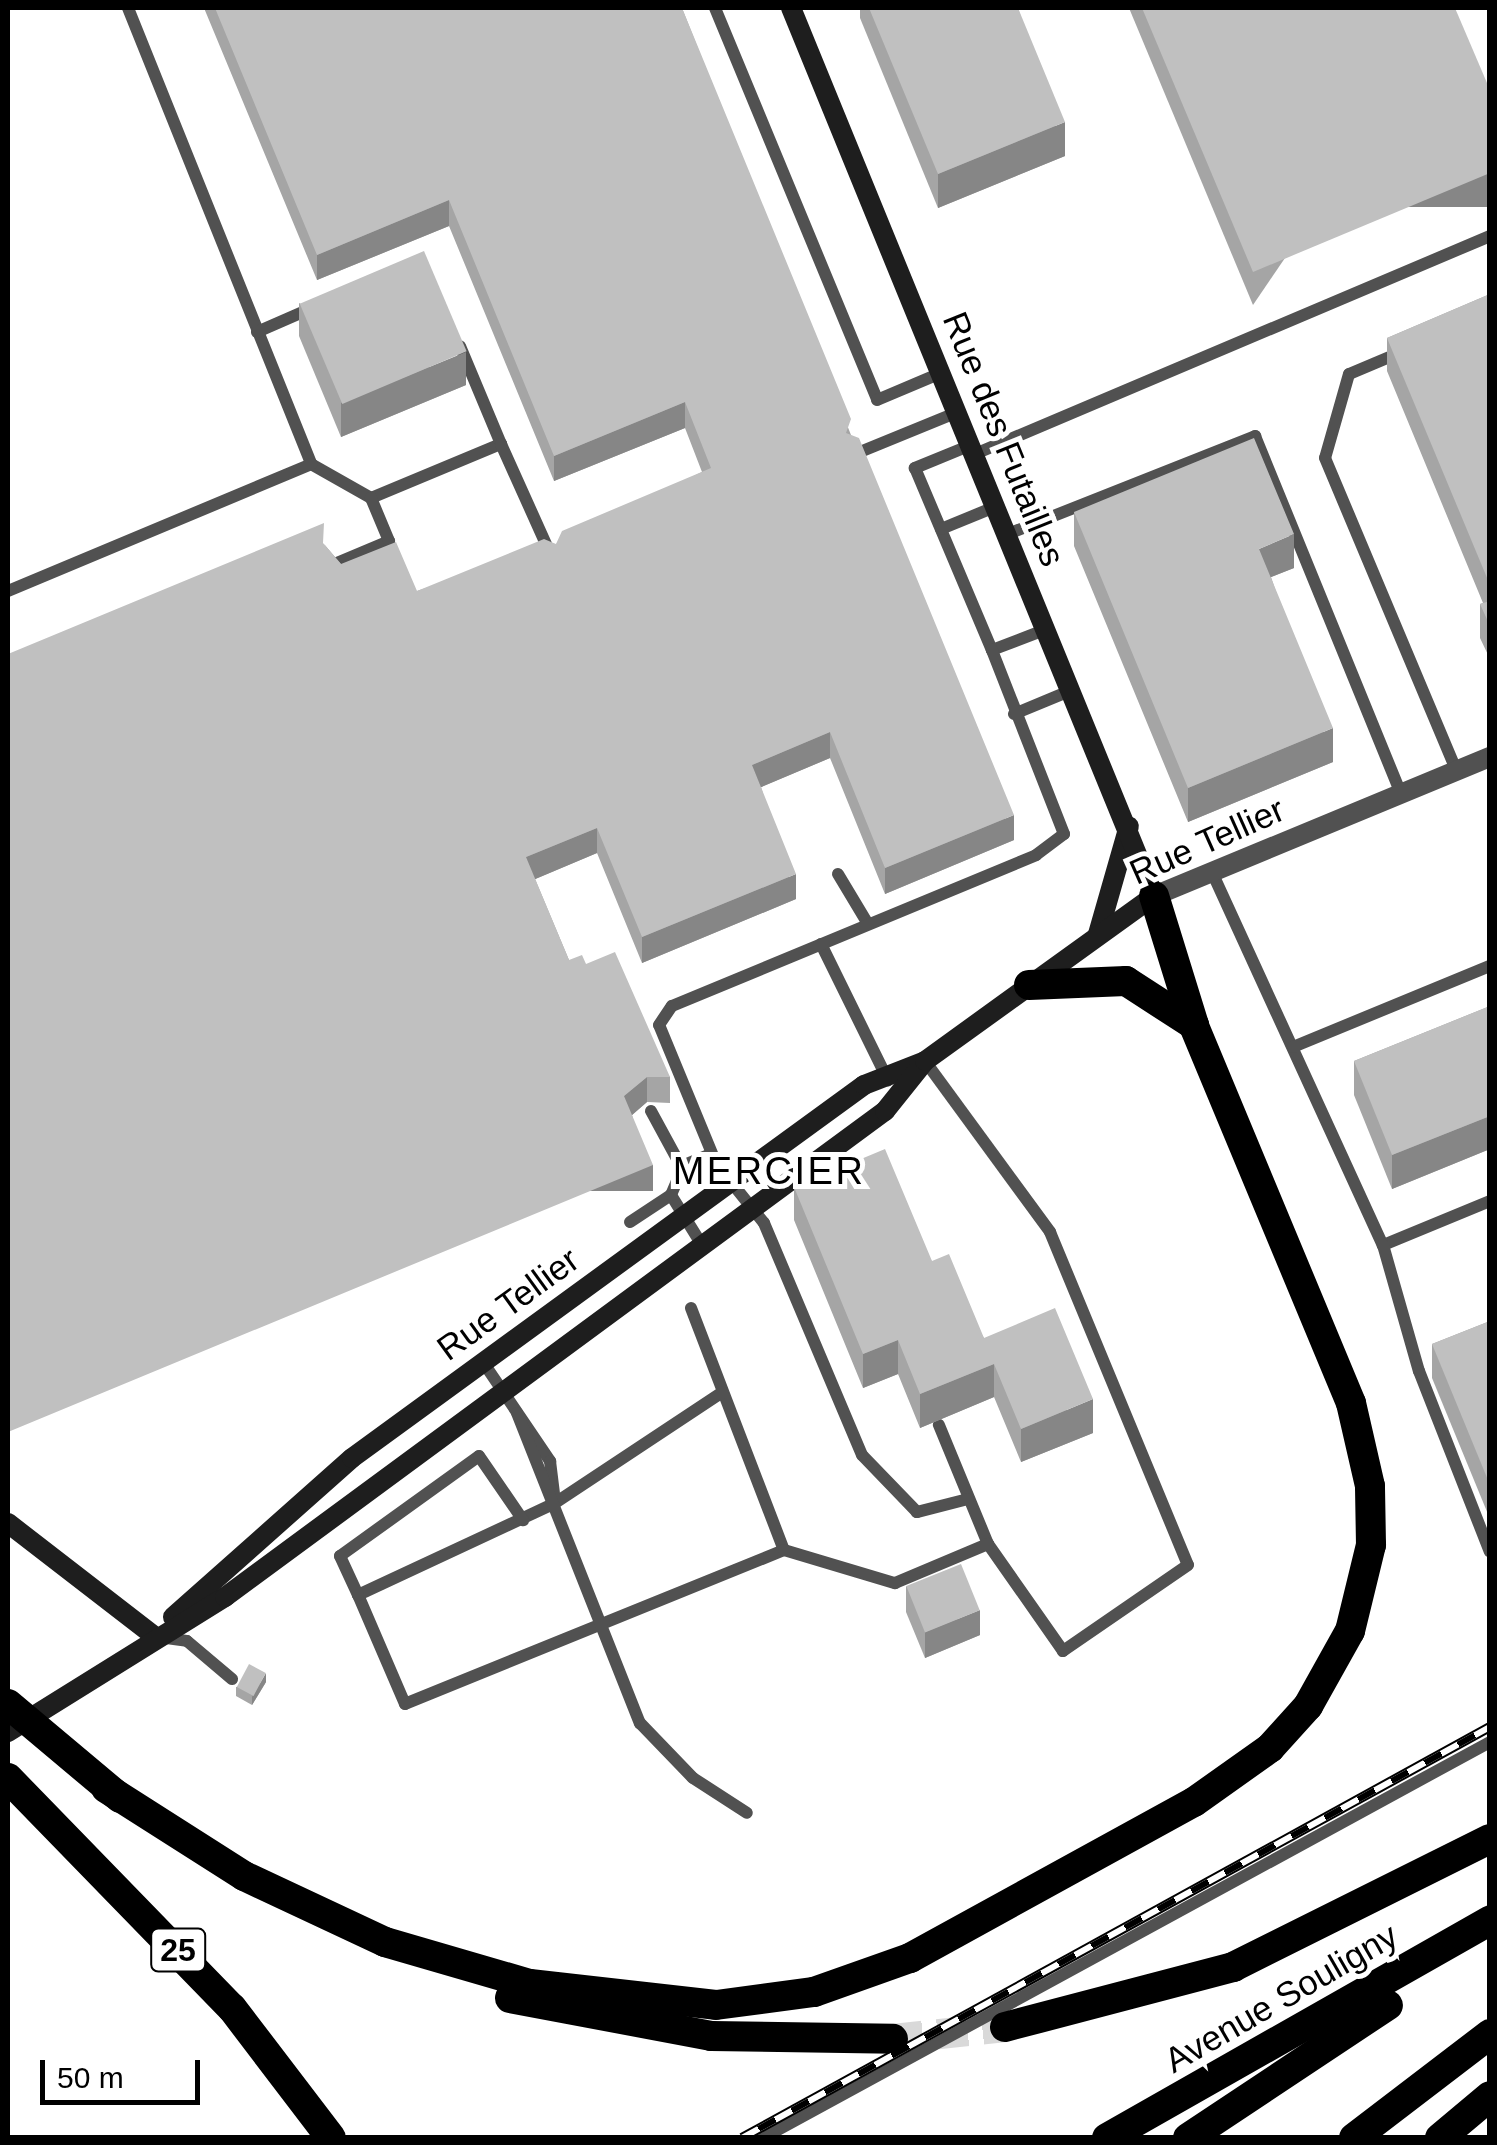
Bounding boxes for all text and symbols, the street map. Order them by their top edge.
street label: Rue des Futailles [934,306,1074,572]
street label: Rue Tellier [1123,788,1291,894]
district label: MERCIER [673,1149,865,1195]
street label: Rue Tellier [429,1238,587,1370]
street label: Avenue Souligny [1157,1914,1405,2082]
road number: 25 [148,1923,208,1977]
scale bar [45,2040,205,2102]
text: 50 m [57,2061,124,2094]

